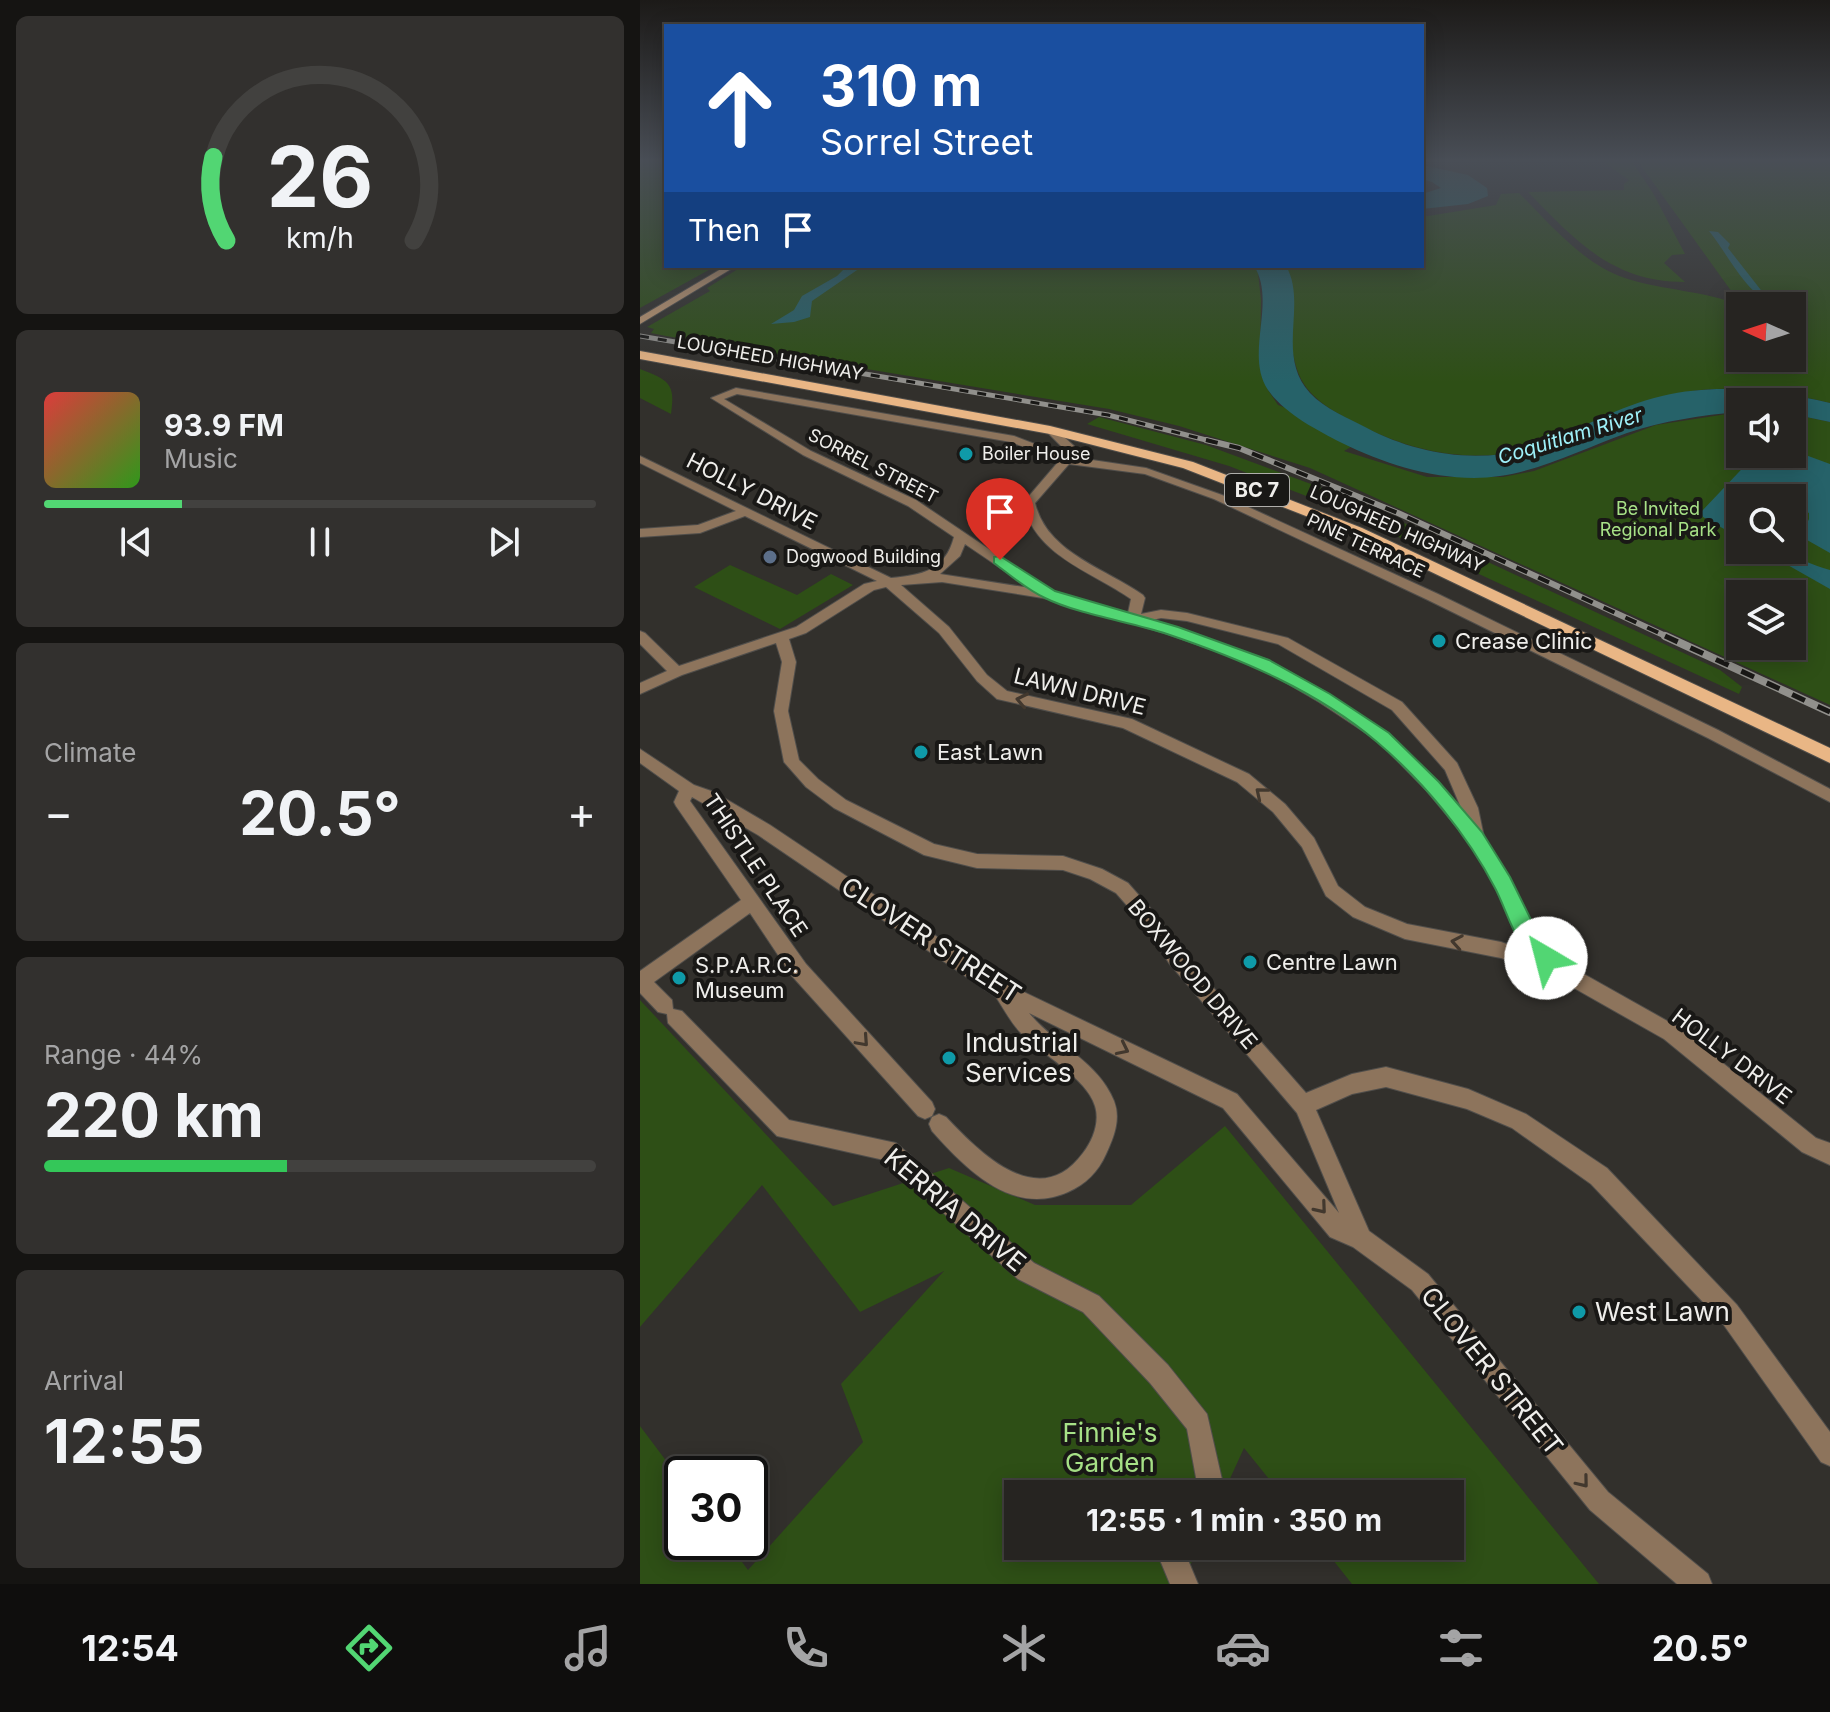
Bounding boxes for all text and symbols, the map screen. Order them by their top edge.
text: 310 m [820,52,982,120]
icon: ahead [688,56,792,160]
text: Sorrel Street [820,120,1033,164]
text: 26 [267,125,373,226]
icon: arrive [776,208,820,252]
text: Then [688,212,760,248]
text: km/h [286,220,354,255]
north arrow [1726,292,1806,372]
map controls [1726,292,1806,660]
street label: LOUGHEED HIGHWAY [676,331,865,384]
button: sound [1726,388,1806,468]
water label: Coquitlam River [1495,402,1646,469]
text: 93.9 FM [164,407,284,443]
street label: SORREL STREET [805,424,942,507]
text: Music [164,443,238,474]
place label: Boiler House [982,443,1090,464]
marker: Boiler House [957,445,975,463]
street label: HOLLY DRIVE [682,447,822,535]
road number: BC 7 [1225,474,1289,506]
pin [966,478,1034,560]
street label: LOUGHEED HIGHWAY [1307,481,1488,576]
button: search [1726,484,1806,564]
icon: arrive [978,490,1022,534]
park label: Be Invited Regional Park [1600,498,1716,540]
street label: PINE TERRACE [1304,509,1428,582]
icon: previous [114,520,158,564]
icon: pause [298,520,342,564]
icon: next [482,520,526,564]
place label: Dogwood Building [786,546,941,567]
marker: Dogwood Building [761,548,779,566]
button: layers [1726,580,1806,660]
place label: Crease Clinic [1455,628,1593,654]
marker: Crease Clinic [1430,632,1448,650]
street label: LAWN DRIVE [1011,662,1149,720]
one-way arrow [1015,692,1029,709]
text: Climate [44,737,136,768]
place label: East Lawn [937,739,1043,765]
marker: East Lawn [912,743,930,761]
text: 20.5° [239,777,401,849]
text: − [44,786,73,840]
text: + [567,786,596,840]
one-way arrow [1256,788,1271,803]
street label: THISTLE PLACE [699,789,813,941]
street label: CLOVER STREET [836,870,1027,1009]
street label: BOXWOOD DRIVE [1123,894,1263,1054]
position arrow [1504,916,1588,1000]
one-way arrow [1450,934,1464,951]
place label: Centre Lawn [1266,949,1398,975]
place label: S.P.A.R.C. Museum [695,952,799,1003]
marker: Centre Lawn [1241,953,1259,971]
marker: S.P.A.R.C. Museum [670,969,688,987]
street label: HOLLY DRIVE [1667,1003,1797,1109]
place label: Industrial Services [965,1027,1078,1088]
one-way arrow [853,1032,868,1046]
text: Range · 44% [44,1039,203,1070]
one-way arrow [1115,1039,1129,1055]
marker: Industrial Services [940,1049,958,1067]
text: 220 km [44,1079,264,1151]
street label: KERRIA DRIVE [878,1142,1032,1278]
one-way arrow [1311,1199,1326,1214]
street label: CLOVER STREET [1415,1280,1570,1461]
place label: West Lawn [1595,1296,1730,1327]
marker: West Lawn [1570,1303,1588,1321]
text: Arrival [44,1365,124,1396]
text: 12:55 [44,1405,204,1477]
park label: Finnie's Garden [1063,1417,1157,1478]
speed limit sign: 30 [664,1456,768,1560]
one-way arrow [1573,1472,1588,1487]
text: 12:55 · 1 min · 350 m [1086,1502,1382,1538]
icon: directions [341,1620,397,1676]
icon: music [560,1620,616,1676]
icon: phone [778,1620,834,1676]
icon: climate [996,1620,1052,1676]
icon: car [1215,1620,1271,1676]
icon: filters [1433,1620,1489,1676]
text: 12:54 [81,1626,179,1670]
text: 20.5° [1652,1626,1749,1670]

